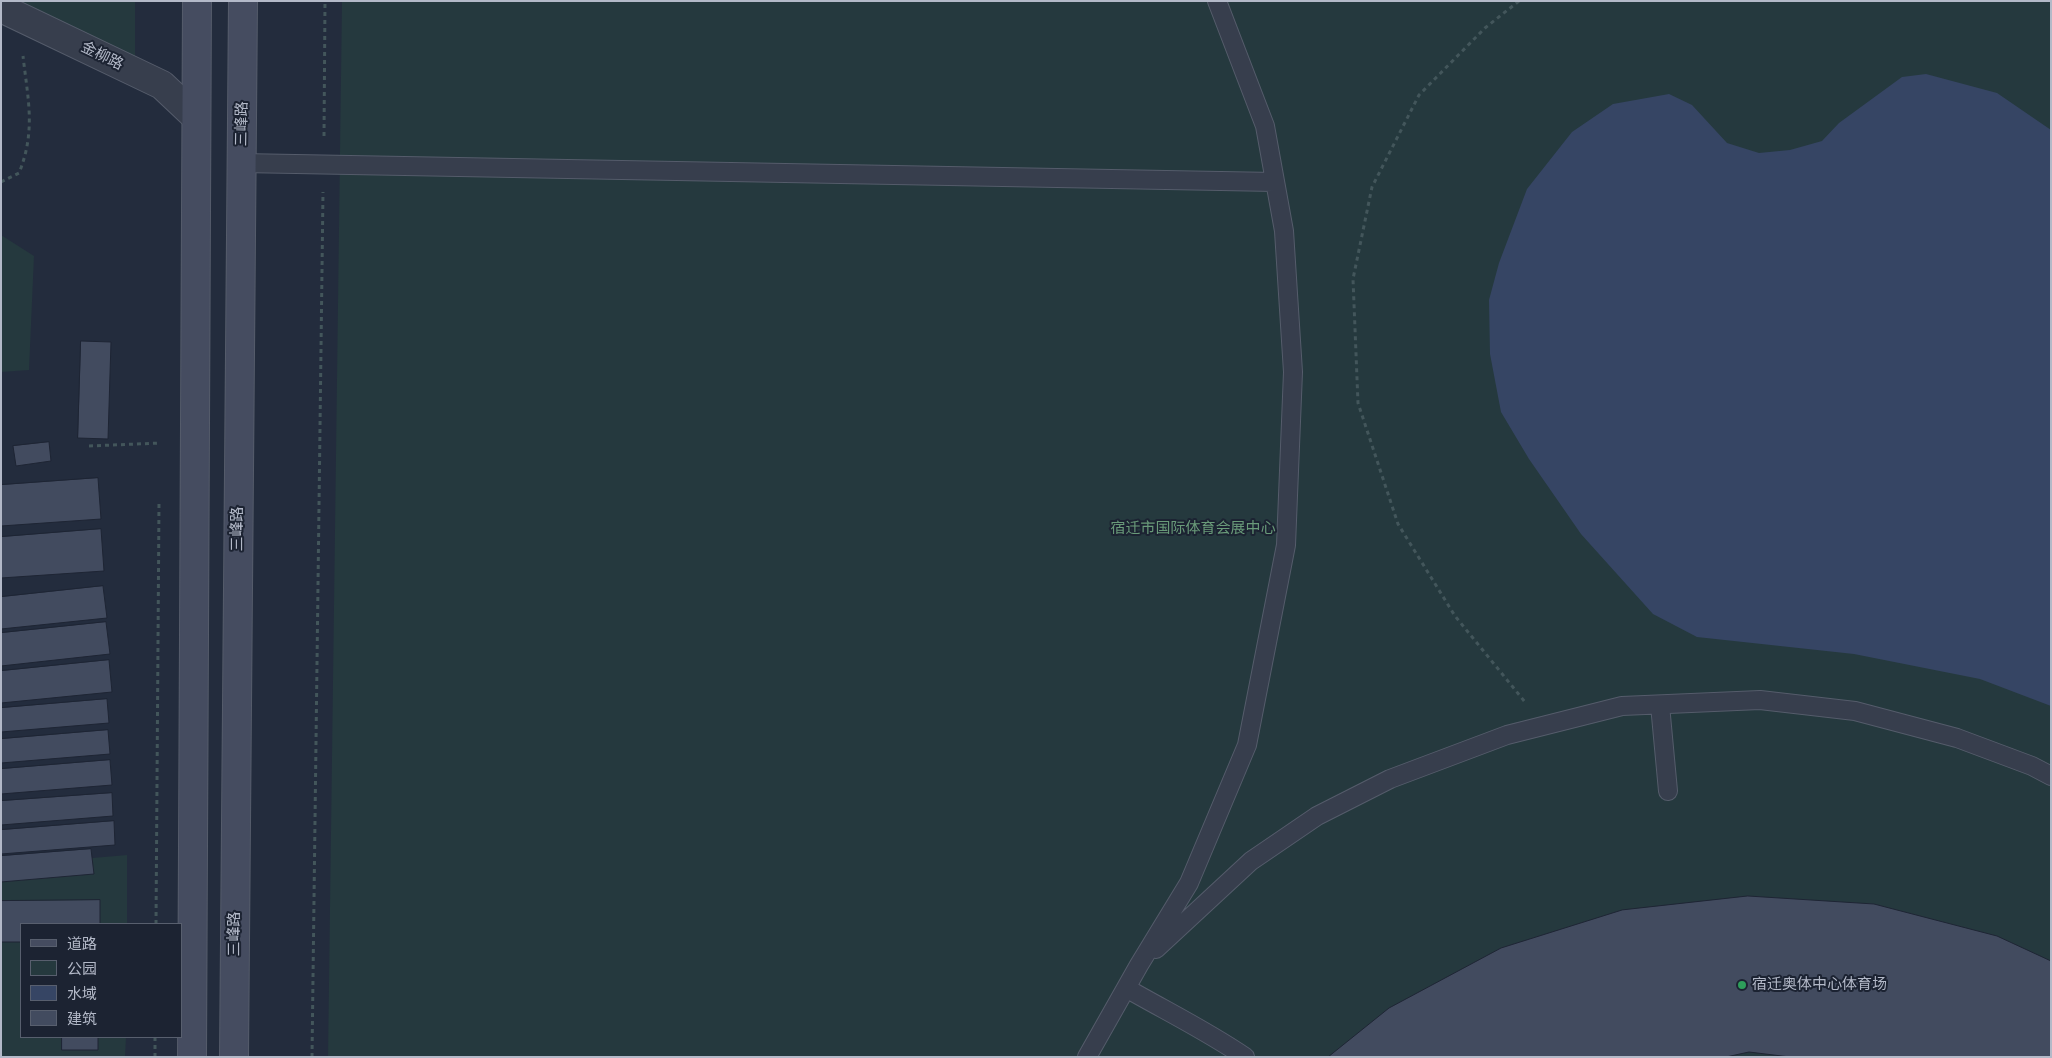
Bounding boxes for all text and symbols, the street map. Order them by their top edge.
street label: 金柳路 [78,38,126,74]
street label: 三峰路 [233,101,251,147]
street label: 三峰路 [229,507,247,551]
park label: 宿迁市国际体育会展中心 [1111,520,1275,538]
street label: 三峰路 [226,912,244,956]
legend [20,923,182,1038]
text: 道路 [67,934,97,953]
text: 公园 [67,959,97,978]
place label: 宿迁奥体中心体育场 [1752,976,1887,994]
marker: 宿迁奥体中心体育场 [1736,979,1748,991]
text: 水域 [67,984,97,1003]
text: 建筑 [67,1009,97,1028]

